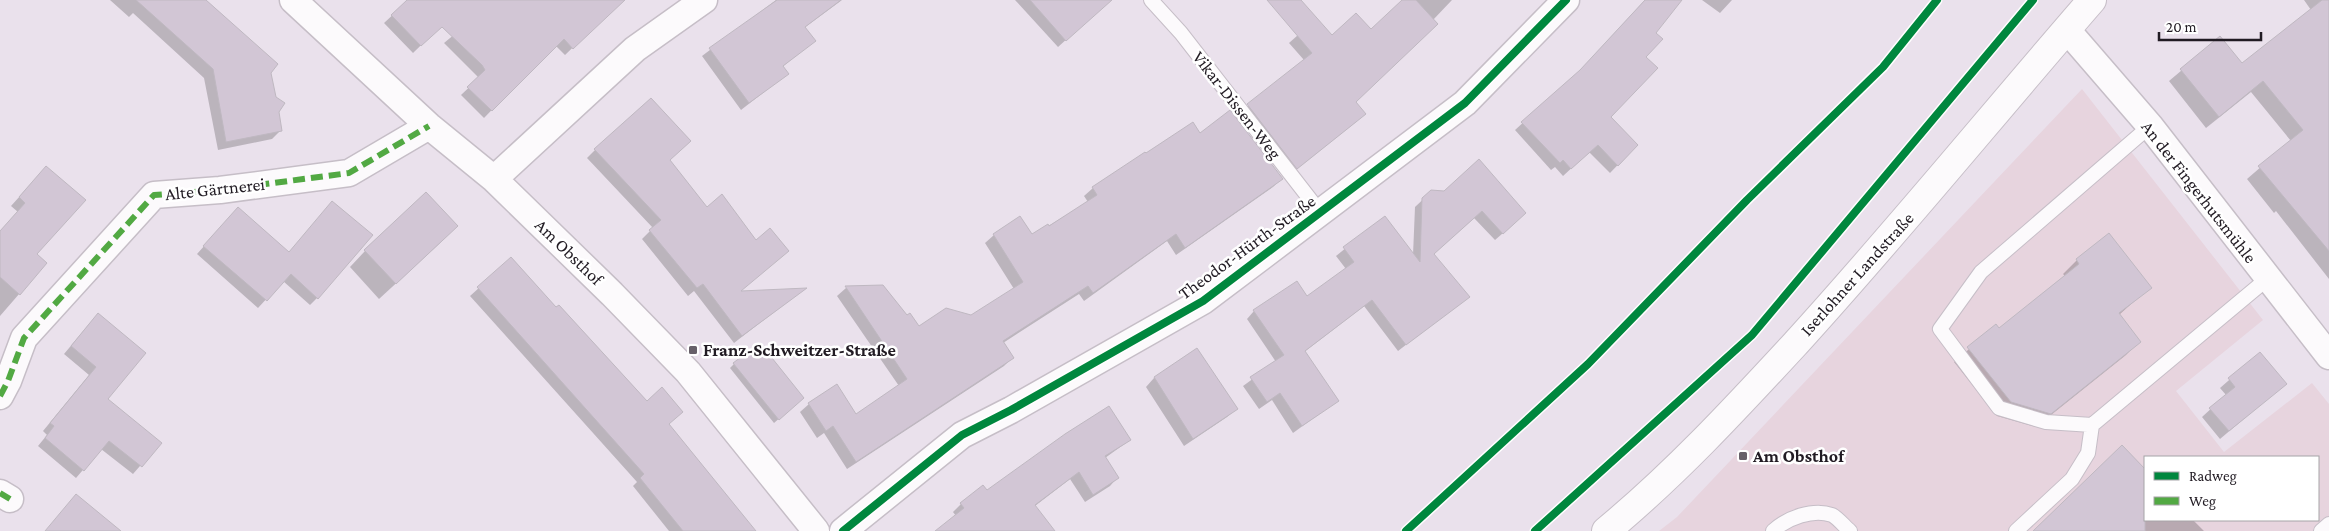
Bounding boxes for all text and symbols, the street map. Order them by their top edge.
scale bar [2159,10,2262,42]
text: 20 m [2166,19,2197,35]
street label: Vikar-Dissen-Weg [1189,47,1286,163]
street label: An der Fingerhutsmühle [2137,117,2261,267]
street label: Alte Gärtnerei [164,174,266,204]
street label: Theodor-Hürth-Straße [1175,191,1319,303]
street label: Iserlohner Landstraße [1796,208,1918,340]
street label: Am Obsthof [531,215,608,290]
place label: Franz-Schweitzer-Straße [703,340,896,360]
marker: Franz-Schweitzer-Straße [687,344,699,356]
place label: Am Obsthof [1752,446,1845,466]
marker: Am Obsthof [1737,450,1749,462]
legend [2144,456,2319,521]
text: Radweg [2189,468,2237,485]
text: Weg [2189,493,2216,510]

